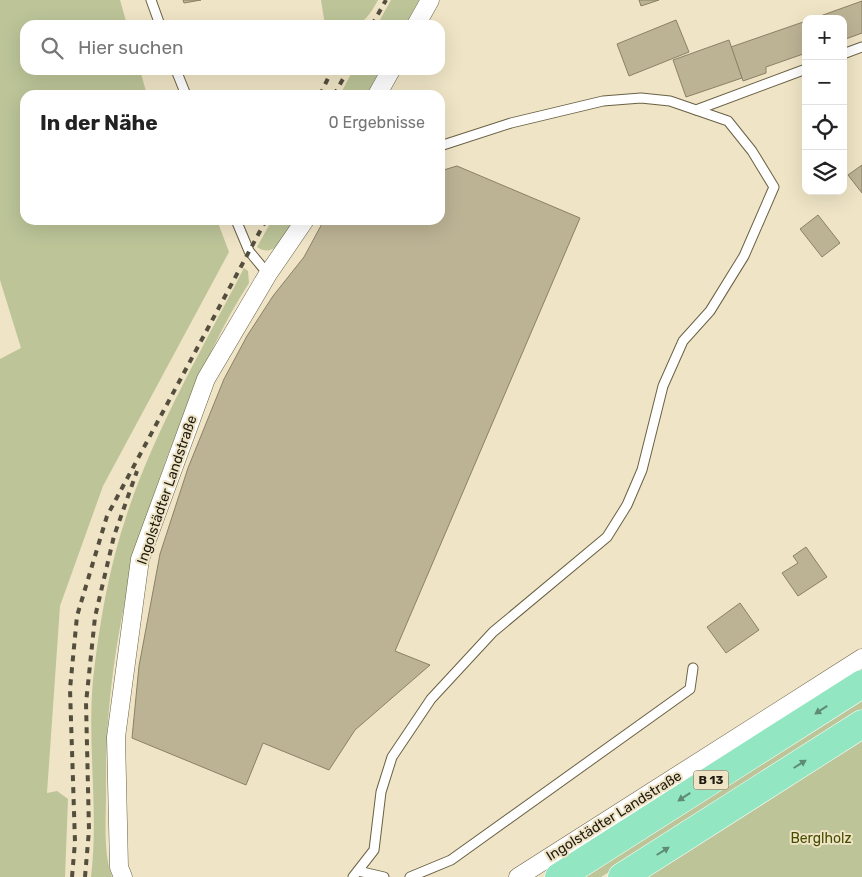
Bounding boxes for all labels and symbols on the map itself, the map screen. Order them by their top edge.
street label: Ingolstädter Landstraße [133,413,201,567]
one-way arrow [814,705,828,715]
one-way arrow [794,759,807,768]
street label: Ingolstädter Landstraße [543,767,685,865]
road number: B 13 [694,770,728,790]
one-way arrow [677,793,690,802]
park label: Berglholz [790,830,852,847]
one-way arrow [657,846,670,856]

